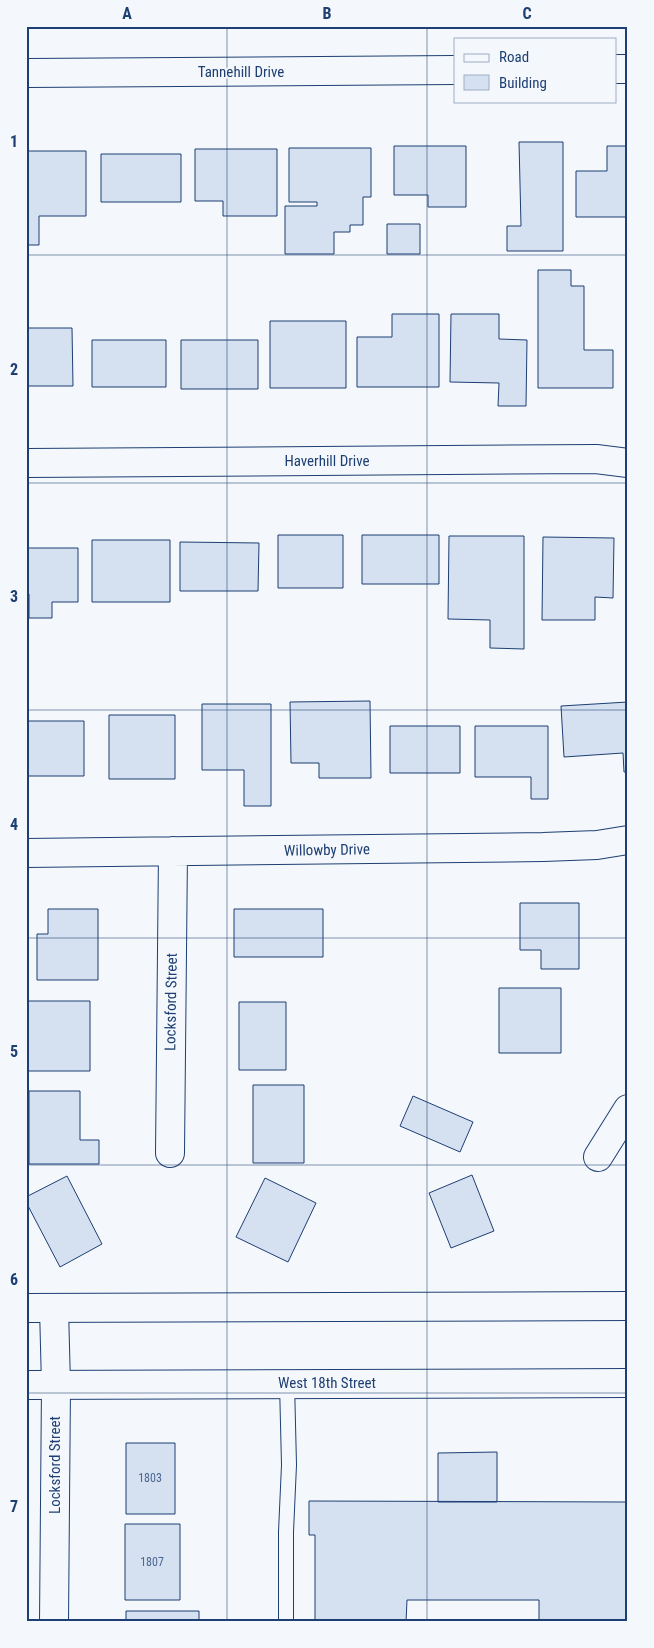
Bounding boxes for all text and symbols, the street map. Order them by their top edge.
text: A [122,4,132,23]
text: B [323,4,332,23]
text: C [522,4,532,23]
legend [454,38,616,102]
text: Road [499,48,529,66]
street label: Tannehill Drive [198,63,284,81]
text: Building [499,74,547,92]
text: 1 [10,132,18,151]
text: 2 [10,360,18,379]
street label: Haverhill Drive [284,452,370,470]
text: 3 [10,587,18,606]
text: 4 [10,815,18,834]
street label: Willowby Drive [284,840,370,860]
street label: Locksford Street [161,953,181,1051]
text: 5 [10,1042,18,1061]
text: 6 [10,1270,18,1289]
street label: West 18th Street [278,1374,376,1392]
street label: Locksford Street [46,1416,64,1514]
house number: 1803 [138,1471,162,1485]
text: 7 [10,1497,18,1516]
house number: 1807 [140,1555,164,1569]

